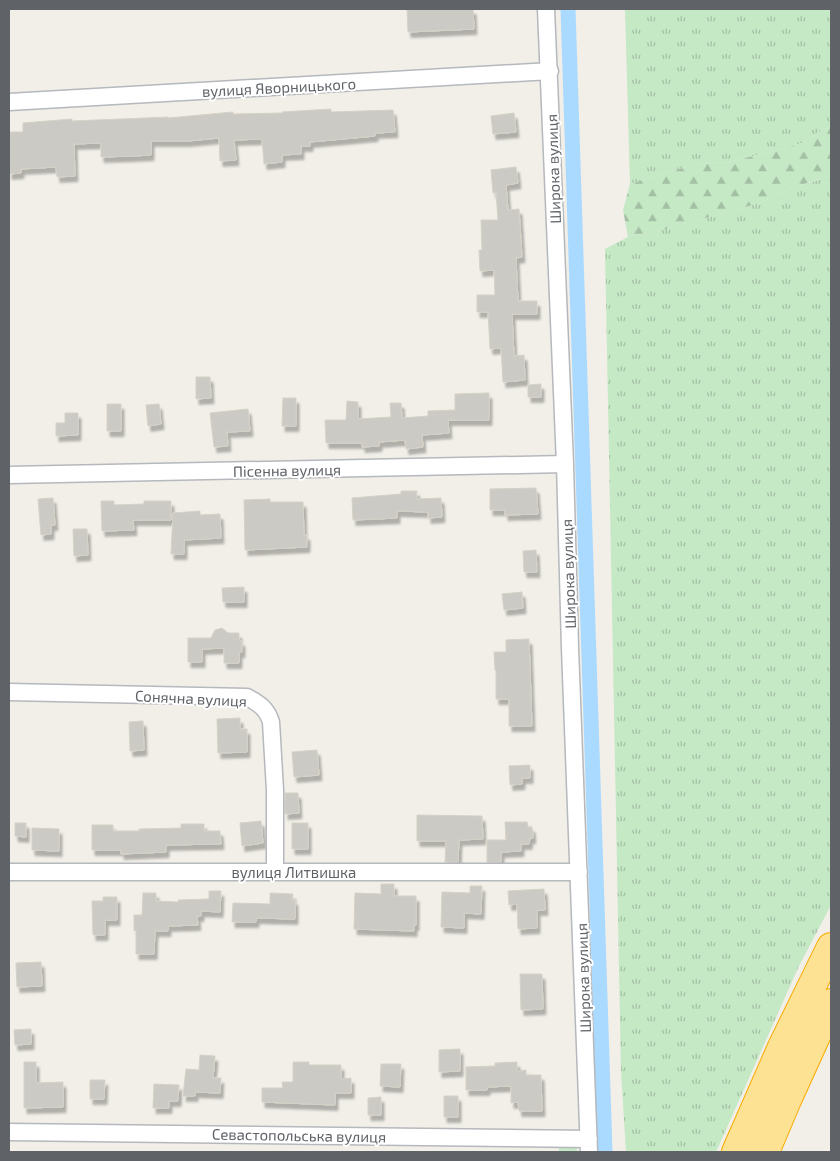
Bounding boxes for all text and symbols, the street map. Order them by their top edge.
street label: вулиця Яворницького [202,74,357,101]
street label: Широка вулиця [542,114,565,224]
street label: Пісенна вулиця [233,460,341,481]
street label: Широка вулиця [557,519,580,629]
street label: Сонячна вулиця [134,686,247,711]
street label: вулиця Литвишка [232,863,356,882]
street label: Широка вулиця [572,923,595,1033]
street label: Севастопольська вулиця [212,1124,386,1147]

